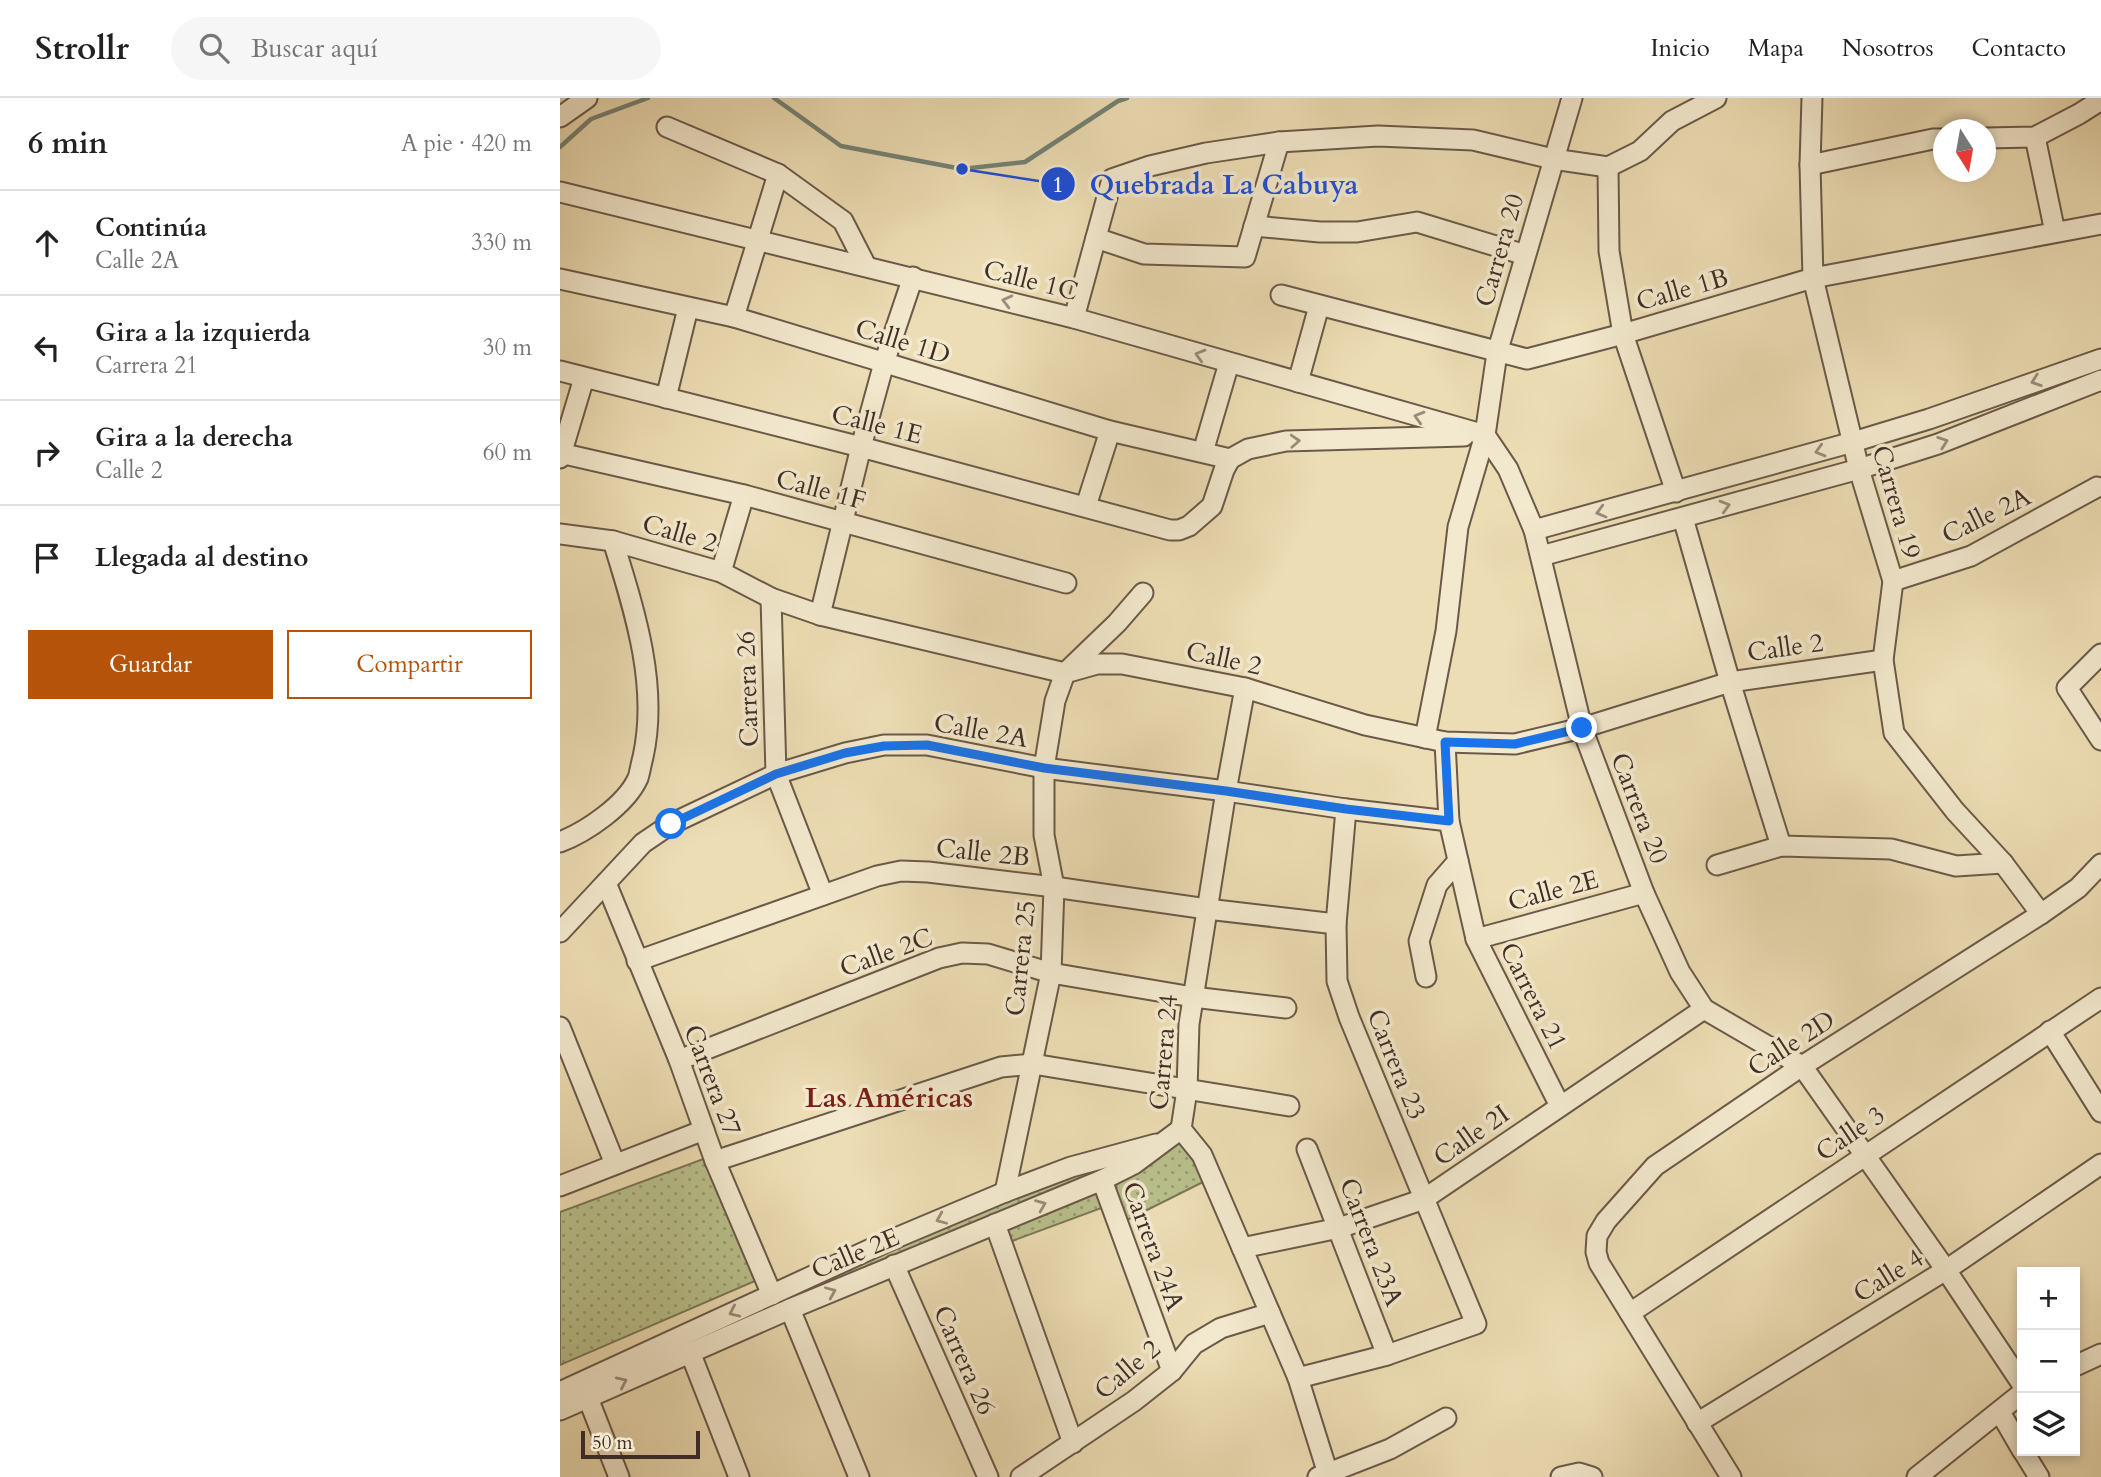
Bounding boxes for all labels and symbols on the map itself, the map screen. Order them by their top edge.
north arrow [1933,119,1996,182]
callout: Quebrada La Cabuya [1040,160,1372,209]
text: Quebrada La Cabuya [1090,166,1359,204]
text: 1 [1053,171,1063,200]
street label: Carrera 20 [1467,189,1532,311]
street label: Calle 1C [980,252,1082,309]
street label: Calle 1B [1632,260,1732,319]
one-way arrow [1002,295,1014,309]
street label: Calle 1D [851,310,955,372]
one-way arrow [1195,348,1207,363]
one-way arrow [2031,373,2043,388]
street label: Calle 1E [828,396,926,453]
one-way arrow [1414,410,1426,425]
one-way arrow [1290,433,1301,448]
one-way arrow [1937,436,1949,450]
street label: Carrera 19 [1864,441,1929,563]
one-way arrow [1814,443,1826,458]
street label: Calle 1F [772,461,869,518]
street label: Calle 2A [1936,479,2037,552]
one-way arrow [1719,500,1731,514]
one-way arrow [1595,504,1607,518]
street label: Calle 2 [638,506,721,561]
street label: Calle 2 [1745,625,1825,670]
street label: Carrera 26 [728,630,767,748]
street label: Calle 2 [1183,633,1265,684]
street label: Calle 2A [931,705,1031,756]
route end [1566,712,1597,743]
street label: Carrera 20 [1602,748,1677,869]
route start [655,808,686,839]
street label: Calle 2B [934,830,1032,875]
street label: Calle 2E [1504,862,1602,919]
street label: Carrera 25 [997,898,1044,1018]
street label: Calle 2C [835,920,937,985]
street label: Carrera 21 [1492,936,1576,1056]
street label: Carrera 24 [1141,993,1186,1111]
street label: Calle 2D [1741,1002,1842,1085]
street label: Carrera 23 [1359,1004,1435,1125]
street label: Carrera 27 [675,1020,750,1141]
district label: Las Américas [805,1079,973,1117]
street label: Calle 2I [1426,1097,1516,1174]
street label: Calle 3 [1809,1098,1892,1169]
street label: Carrera 23A [1331,1173,1412,1312]
street label: Carrera 24A [1114,1177,1193,1316]
one-way arrow [1034,1199,1047,1213]
one-way arrow [936,1211,949,1225]
street label: Calle 2E [806,1219,905,1288]
street label: Calle 4 [1847,1240,1930,1311]
one-way arrow [824,1286,836,1300]
street label: Carrera 26 [925,1300,1004,1420]
one-way arrow [729,1304,741,1318]
street label: Calle 2 [1087,1331,1168,1407]
one-way arrow [615,1376,628,1390]
scale bar [581,1428,700,1460]

